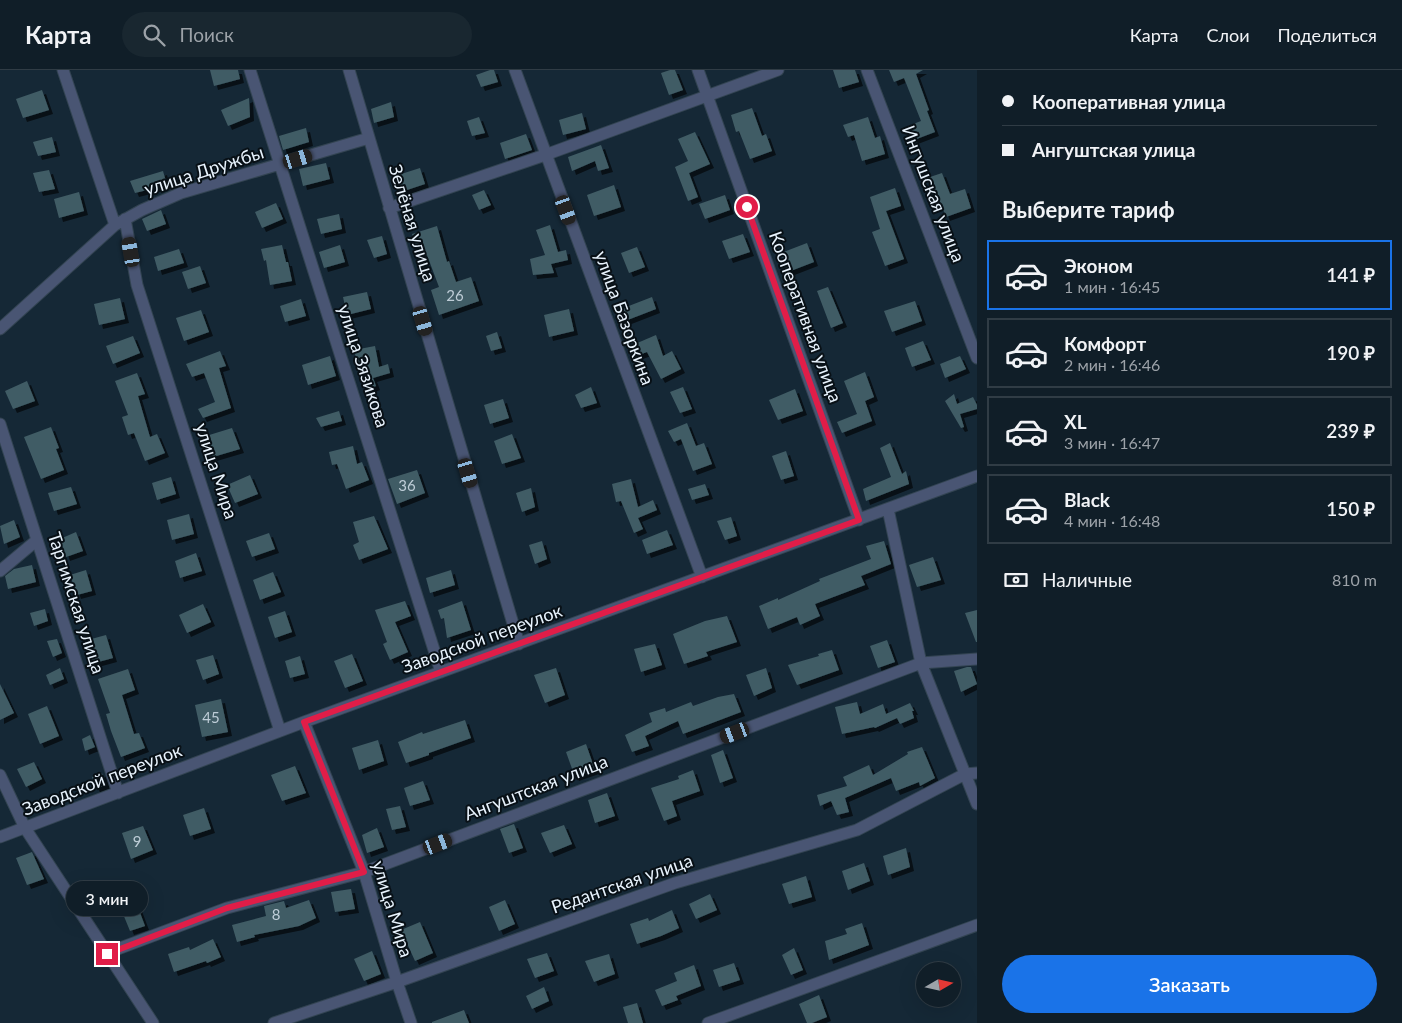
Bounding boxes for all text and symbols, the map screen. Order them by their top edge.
search box [122,12,472,57]
text: Карта [25,20,92,49]
icon: search [140,21,168,49]
text: Поиск [180,23,234,46]
text: Карта [1130,24,1178,46]
text: Слои [1206,24,1250,46]
text: Поделиться [1278,24,1377,46]
text: Кооперативная улица [1032,90,1226,113]
street label: Ингушская улица [898,122,970,265]
text: Ангуштская улица [1032,138,1196,161]
street label: улица Дружбы [141,140,266,200]
car [281,147,314,171]
street label: Зелёная улица [385,161,441,284]
car [553,193,578,227]
route start [736,196,758,218]
text: Выберите тариф [1002,196,1175,223]
street label: Кооперативная улица [765,228,847,405]
car [121,236,140,268]
street label: улица Базоркина [590,248,659,388]
icon: car [1004,253,1049,298]
text: Эконом [1064,254,1133,277]
text: 141 ₽ [1326,263,1375,286]
text: 1 мин · 16:45 [1064,277,1160,296]
house number: 26 [446,286,464,304]
street label: улица Зязикова [334,301,394,430]
car [411,304,434,338]
icon: car [1004,331,1049,376]
text: Комфорт [1064,332,1146,355]
text: 190 ₽ [1326,341,1375,364]
text: 2 мин · 16:46 [1064,355,1160,374]
icon: car [1004,409,1049,454]
text: XL [1064,410,1087,433]
text: 239 ₽ [1326,419,1375,442]
street label: улица Мира [191,420,243,522]
text: 3 мин · 16:47 [1064,433,1160,452]
car [456,456,479,490]
house number: 36 [398,476,416,494]
icon: car [1004,487,1049,532]
text: Black [1064,488,1110,511]
text: 150 ₽ [1326,497,1375,520]
text: 4 мин · 16:48 [1064,511,1160,530]
street label: Таргимская улица [44,529,110,676]
icon: cash [1002,566,1030,594]
text: Наличные [1042,568,1132,591]
text: 810 m [1332,570,1377,589]
street label: Заводской переулок [398,599,566,677]
house number: 45 [202,708,220,726]
car [718,721,751,745]
street label: Заводской переулок [19,738,185,820]
street label: Ангуштская улица [461,750,611,825]
house number: 9 [133,832,141,850]
car [421,832,454,856]
street label: Редантская улица [548,849,695,918]
street label: улица Мира [368,858,418,960]
callout: 3 мин [66,882,148,916]
text: 3 мин [86,889,128,908]
house number: 8 [272,905,280,923]
route end [96,943,118,965]
button: Заказать [1002,955,1377,1013]
north arrow [916,962,961,1008]
map controls [916,962,961,1007]

